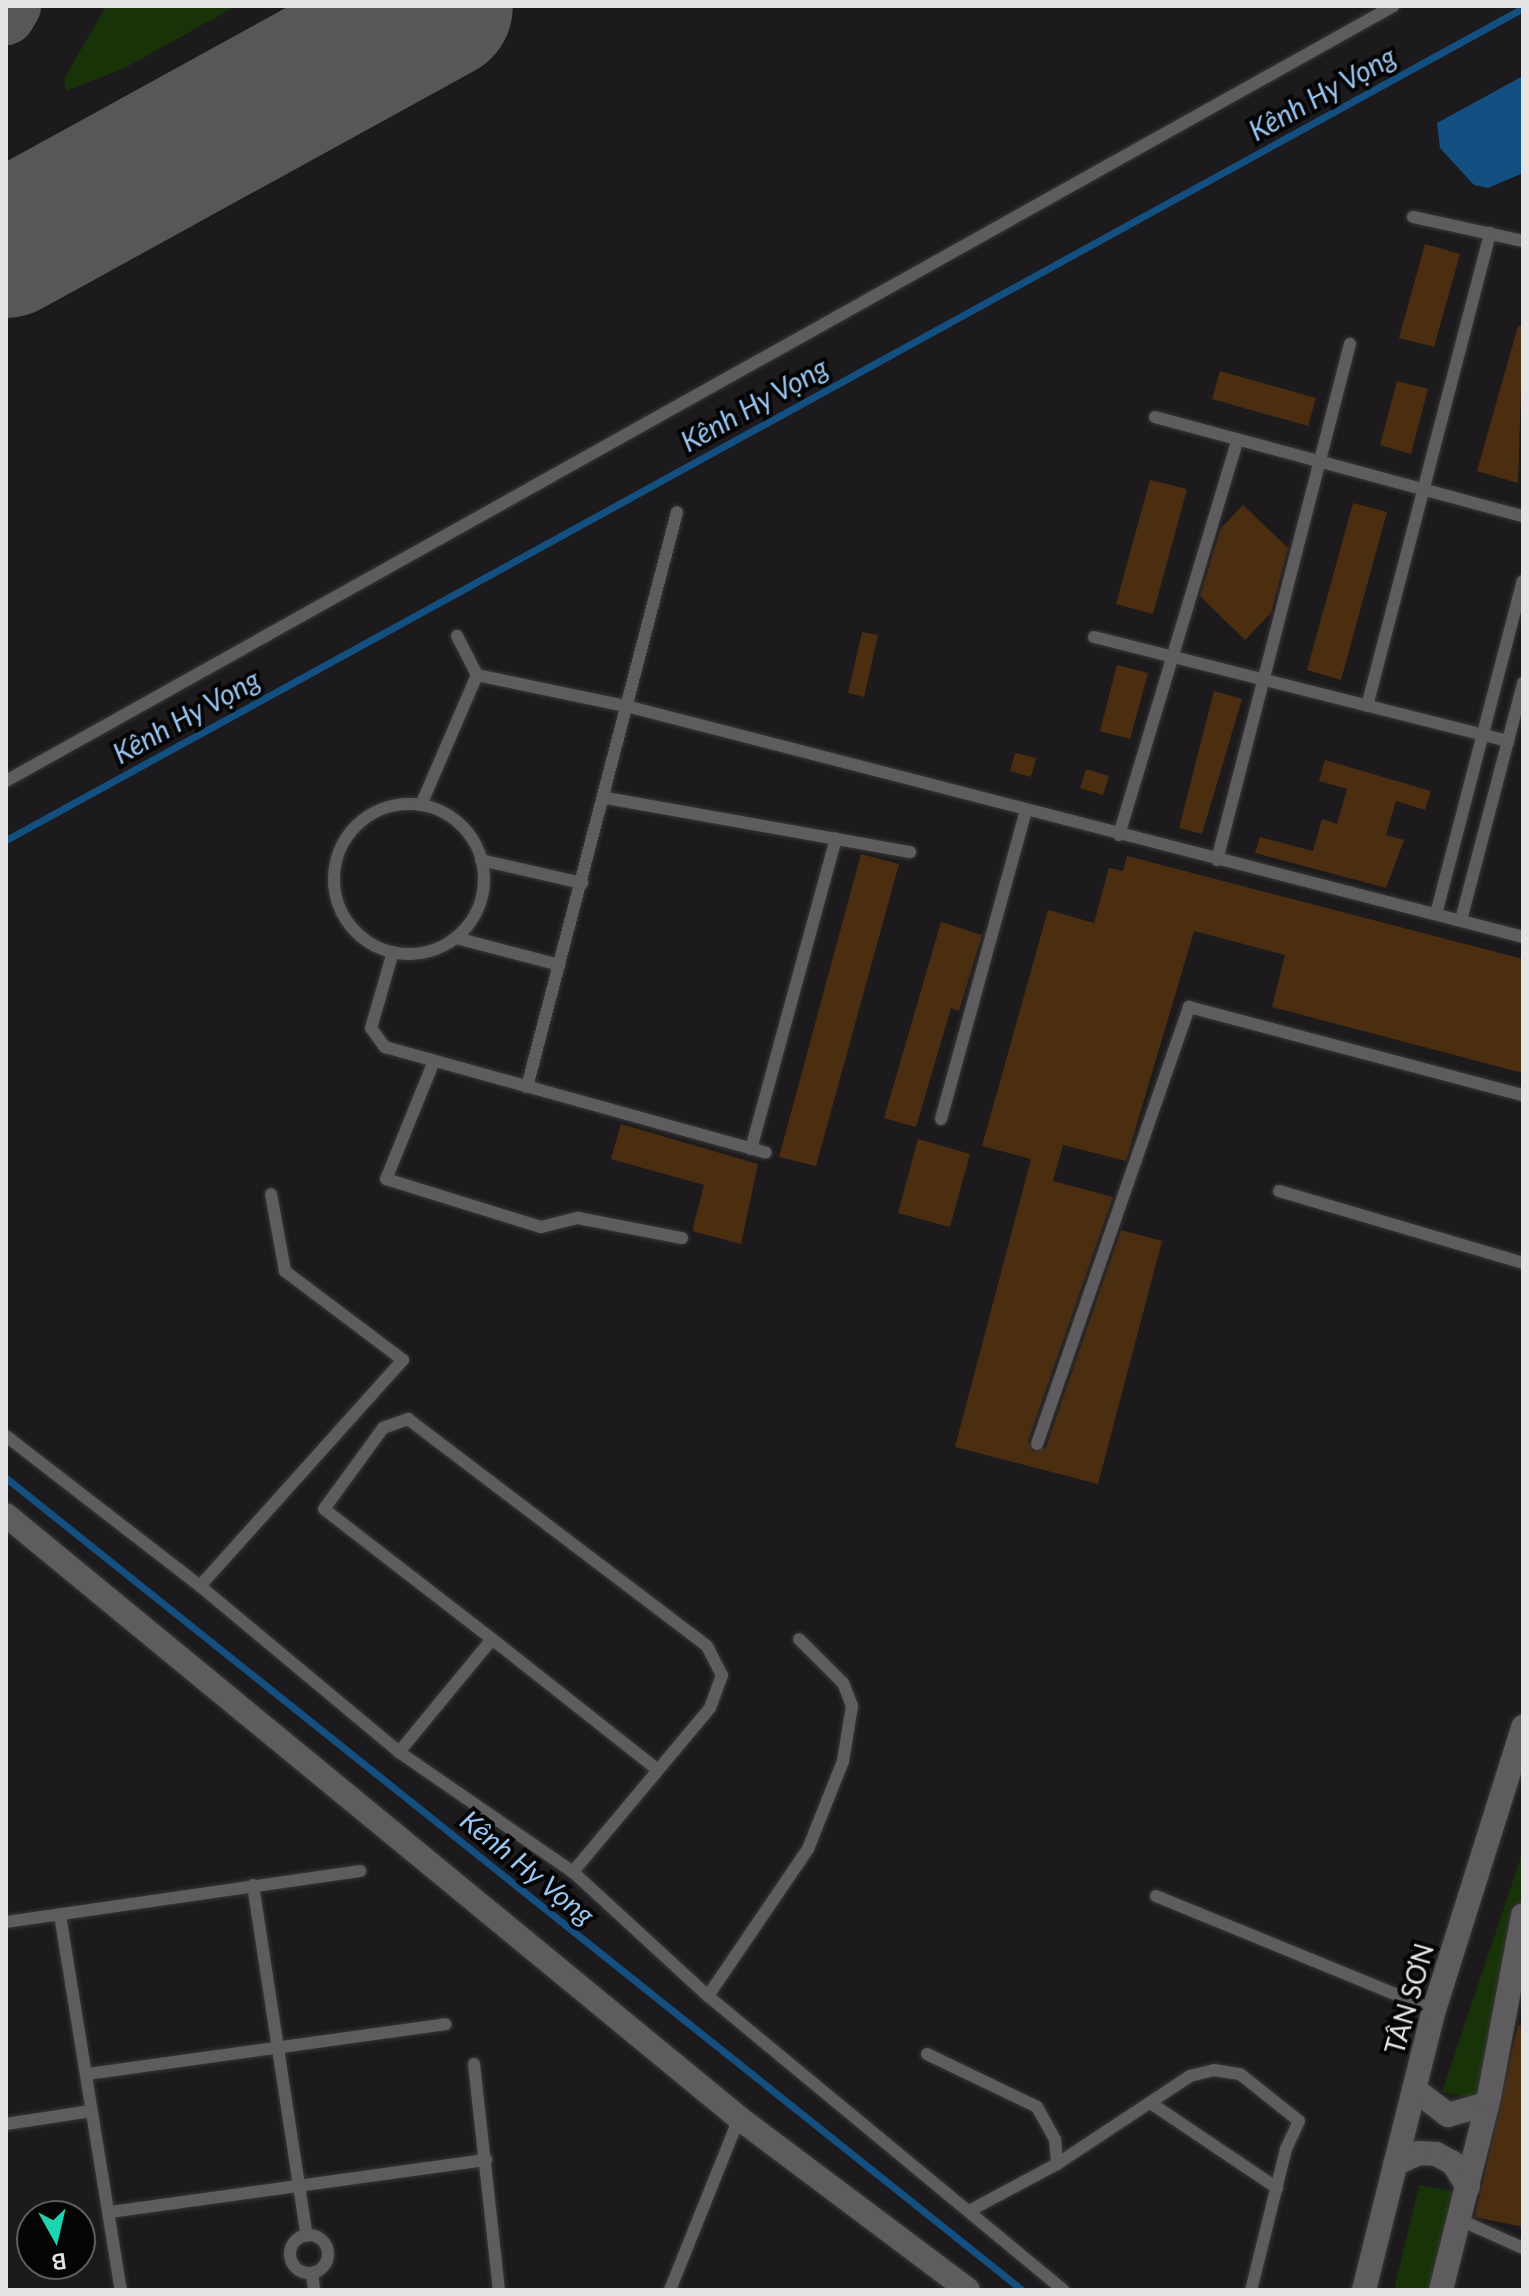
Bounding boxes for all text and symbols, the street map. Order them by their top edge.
water label: Kênh Hy Vọng [1242,39,1402,147]
water label: Kênh Hy Vọng [674,350,834,458]
water label: Kênh Hy Vọng [106,662,266,770]
water label: Kênh Hy Vọng [454,1802,602,1932]
street label: TÂN SƠN [1379,1940,1441,2058]
north arrow [16,2200,96,2280]
text: B [50,2248,68,2277]

